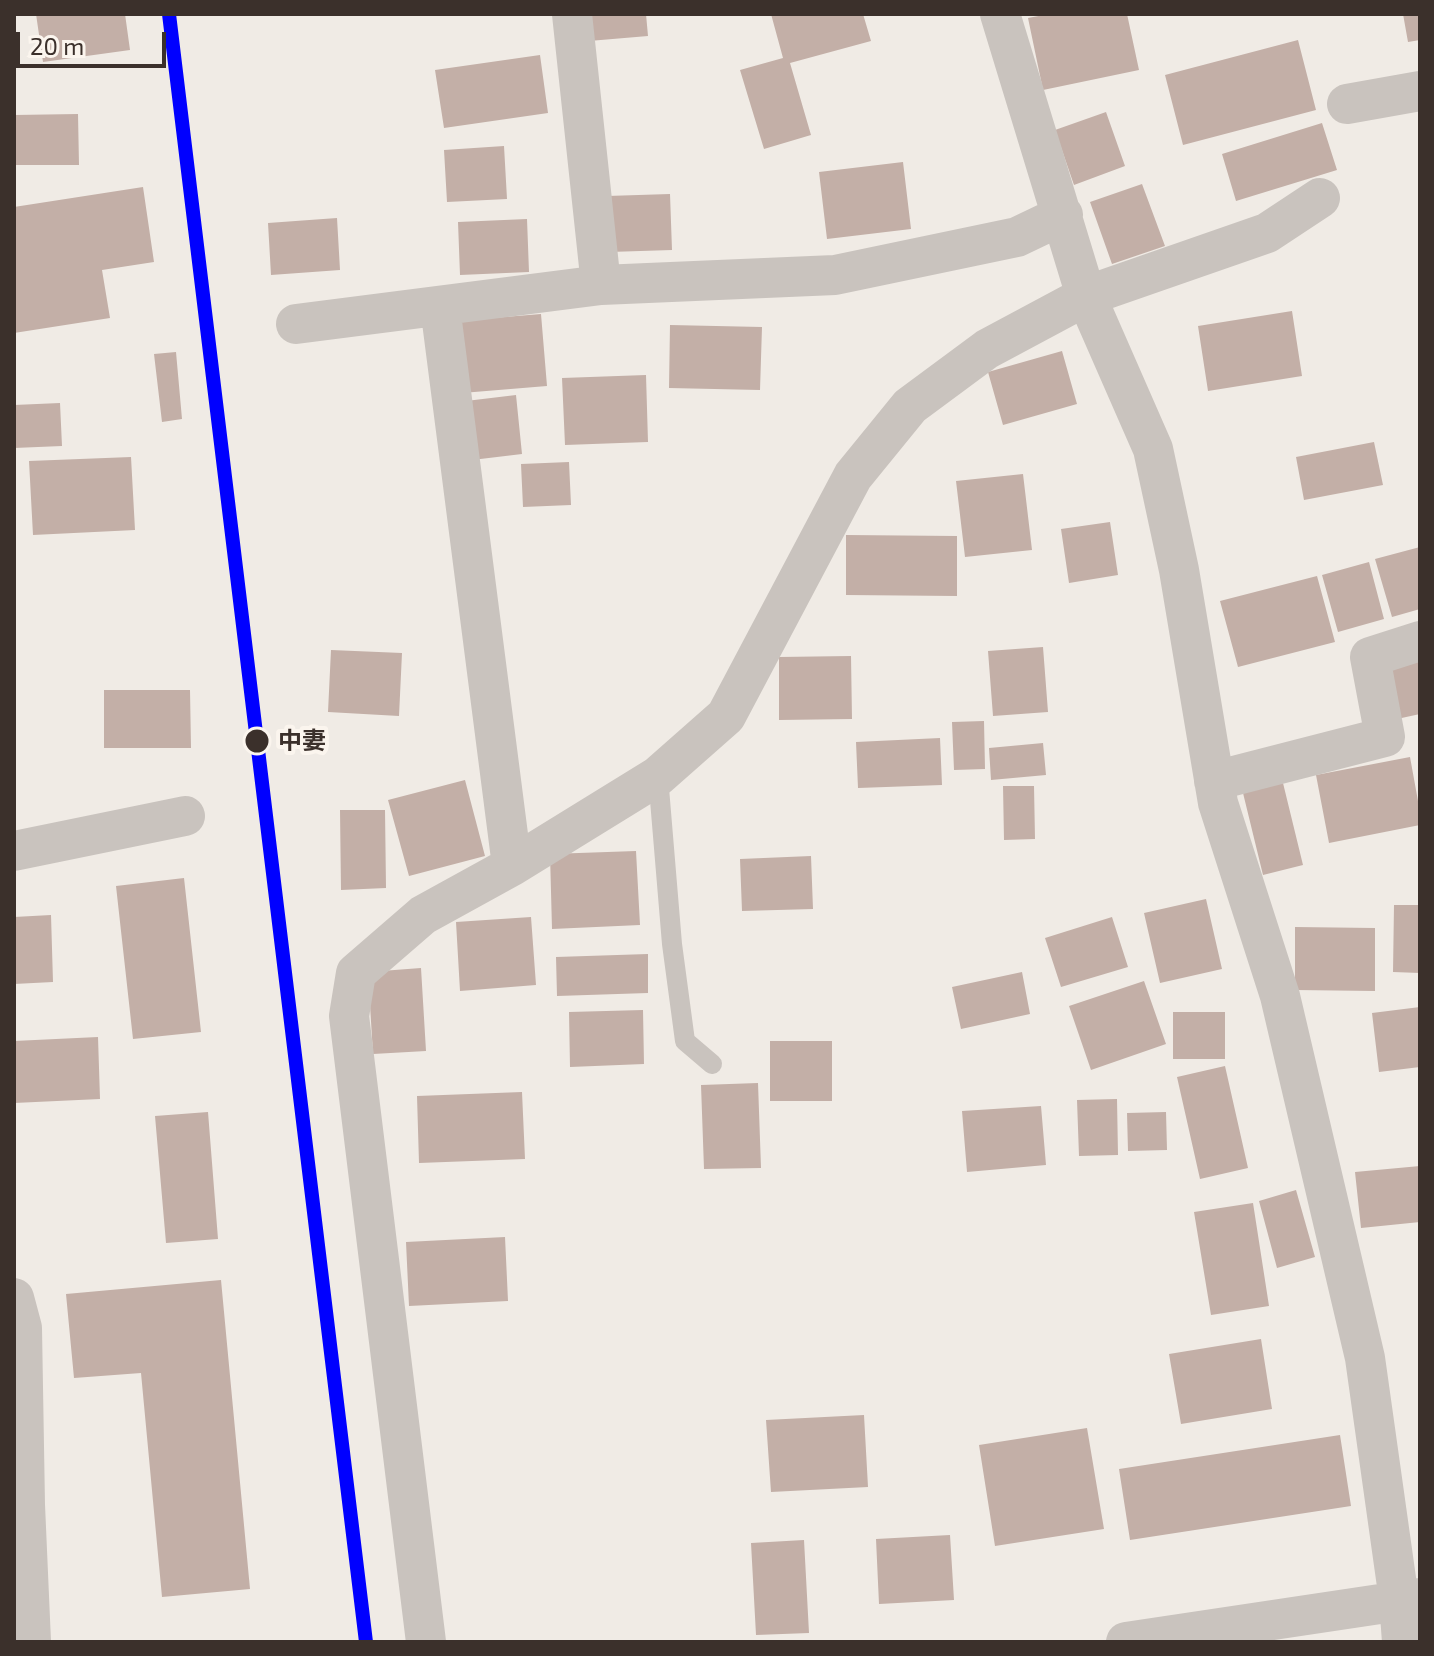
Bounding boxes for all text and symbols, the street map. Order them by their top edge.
scale bar [20,16,170,66]
text: 20 m [30,31,84,60]
marker: 中妻 [243,727,271,755]
place label: 中妻 [278,727,326,755]

